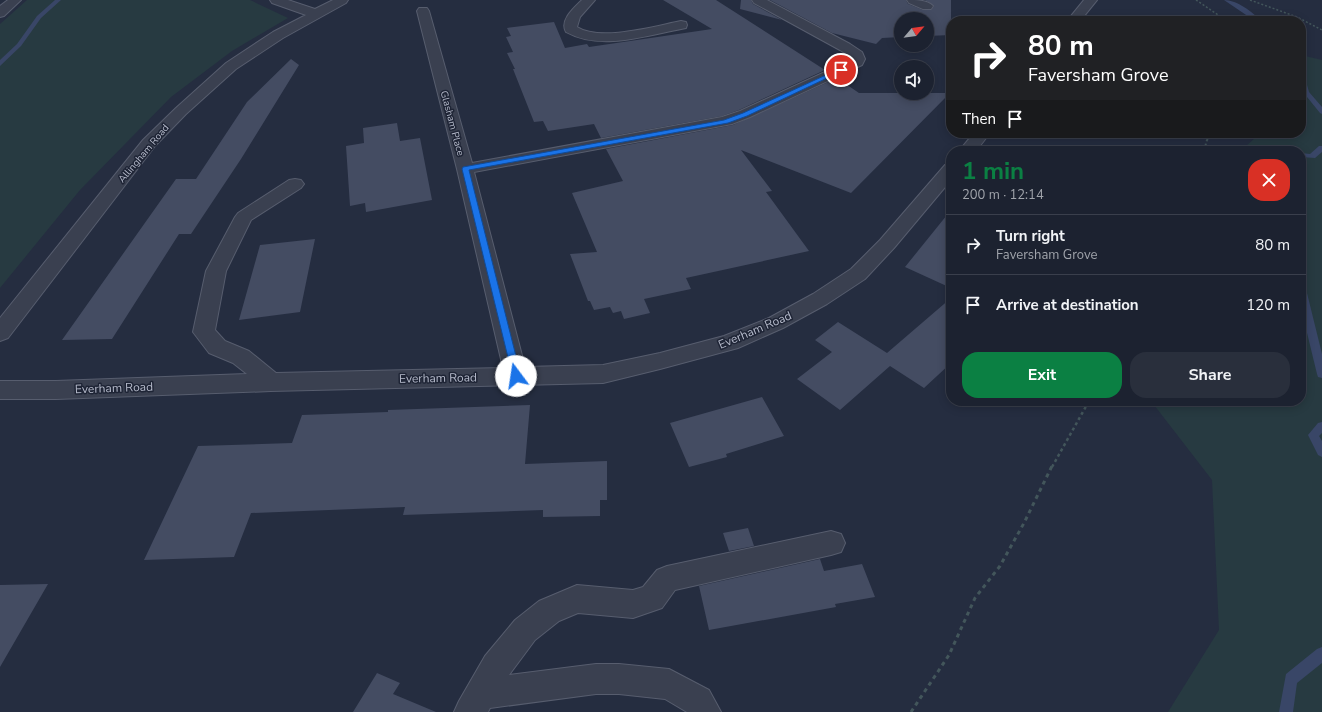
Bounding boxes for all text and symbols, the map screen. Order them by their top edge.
north arrow [894,12,934,52]
map controls [894,12,934,100]
text: 80 m [1028,27,1094,65]
icon: right [962,32,1014,84]
pin [824,53,858,87]
icon: arrive [830,59,852,81]
button: sound [894,60,934,100]
text: Faversham Grove [1028,63,1168,87]
street label: Glasham Place [437,89,467,157]
icon: arrive [1004,108,1026,130]
text: Then [962,109,996,129]
street label: Allingham Road [115,121,173,186]
text: 1 min [962,155,1024,187]
button: close [1248,159,1290,201]
text: 200 m · 12:14 [962,186,1044,204]
text: Turn right [996,226,1065,246]
icon: right [962,234,984,256]
text: 80 m [1255,235,1290,255]
text: Faversham Grove [996,246,1097,264]
icon: arrive [962,294,984,316]
text: Arrive at destination [996,295,1139,315]
text: 120 m [1246,295,1290,315]
street label: Everham Road [716,307,794,353]
button: Exit [962,352,1122,398]
button: Share [1130,352,1290,398]
position arrow [495,355,537,397]
street label: Everham Road [399,369,477,387]
street label: Everham Road [75,379,153,397]

